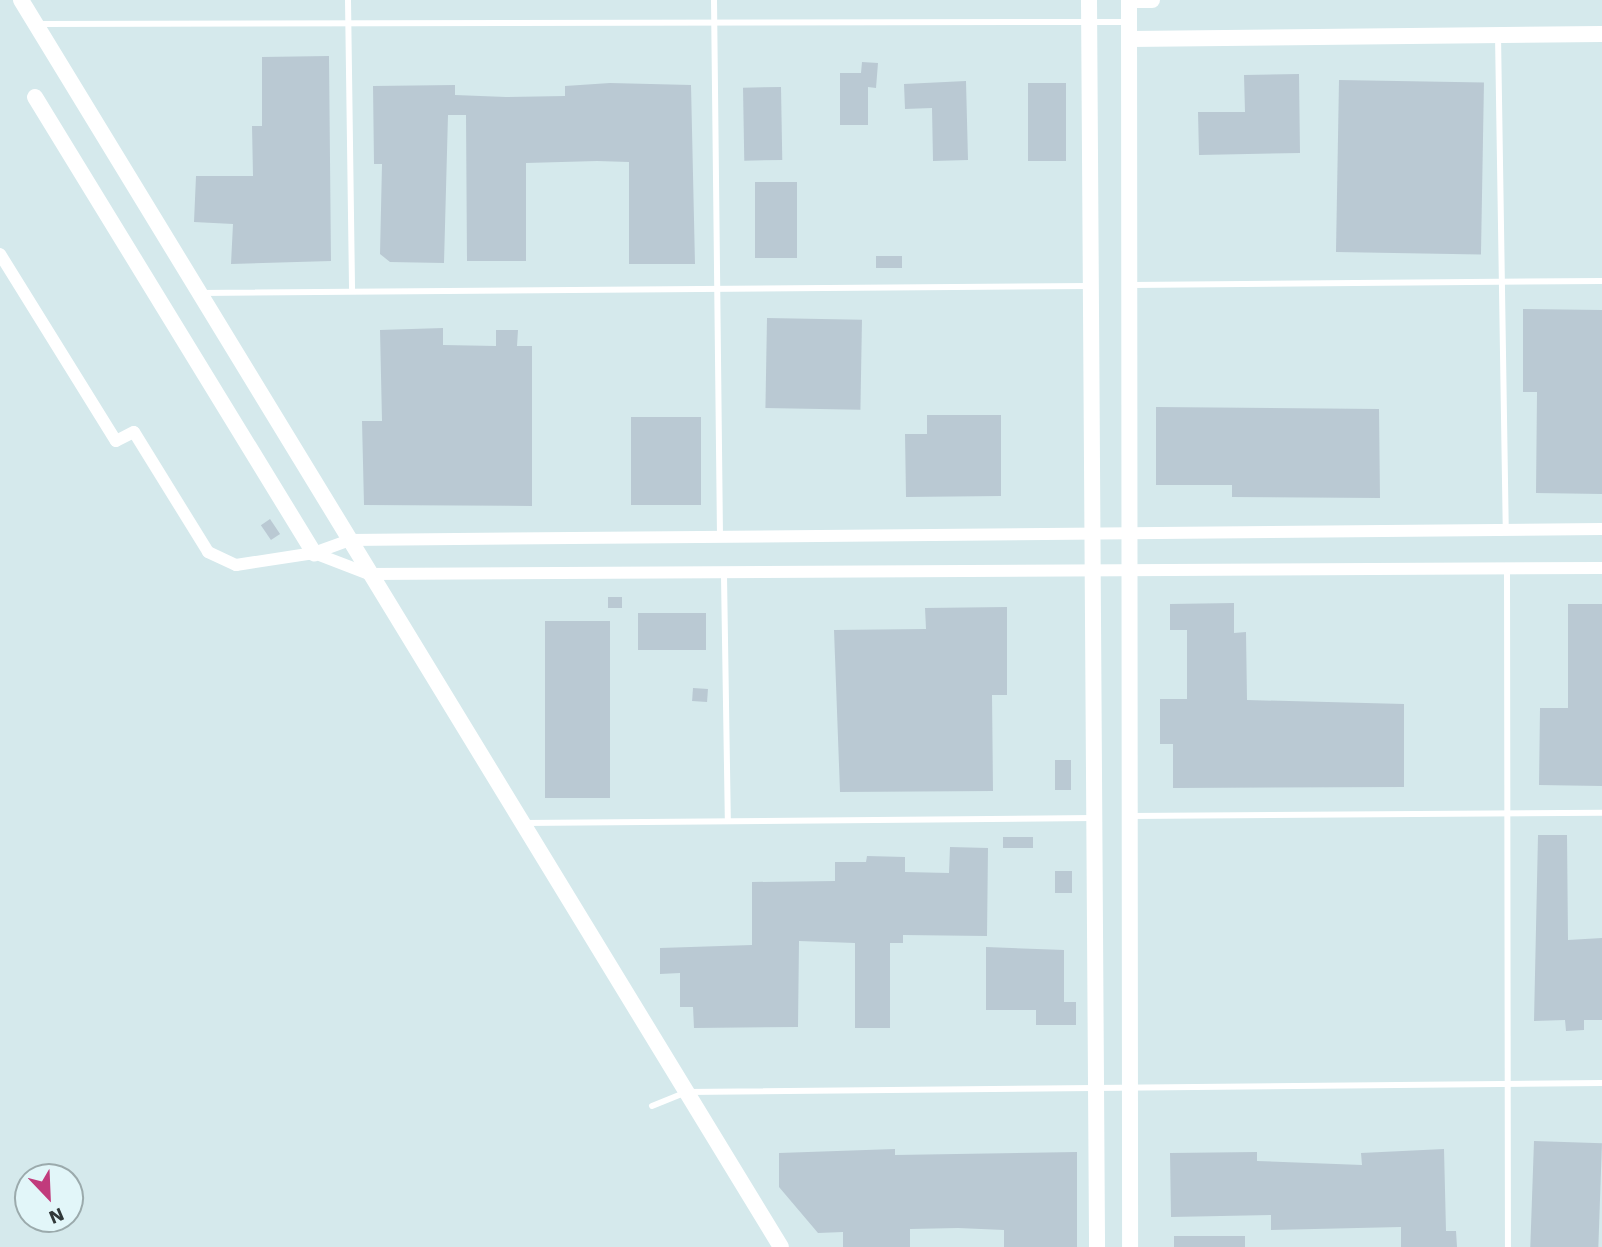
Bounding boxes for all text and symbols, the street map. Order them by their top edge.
north arrow [14,1163,84,1233]
text: N [46,1203,68,1229]

